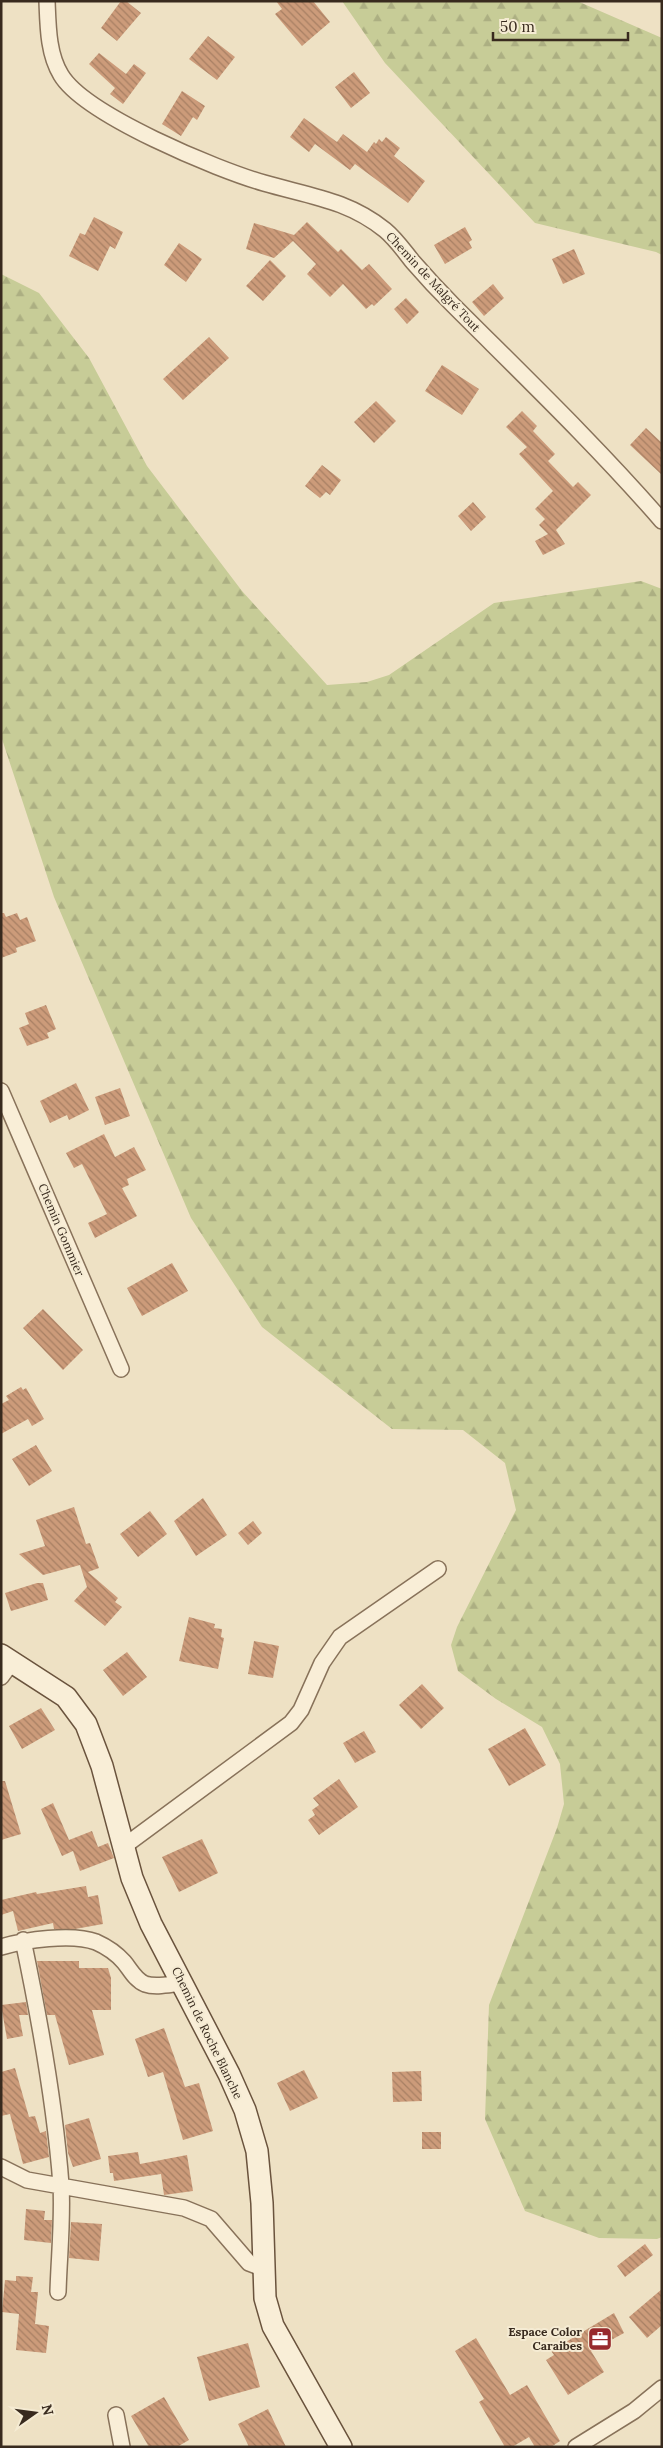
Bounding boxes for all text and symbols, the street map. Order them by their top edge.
scale bar [493,10,628,42]
text: 50 m [500,17,535,36]
street label: Chemin de Malgré Tout [383,229,484,335]
street label: Chemin Gommier [35,1181,88,1279]
street label: Chemin de Roche Blanche [169,1964,246,2102]
place label: Espace Color Caraibes [508,2324,582,2353]
office icon: Espace Color Caraibes [587,2326,613,2352]
north arrow [10,2388,60,2438]
text: N [38,2402,58,2417]

